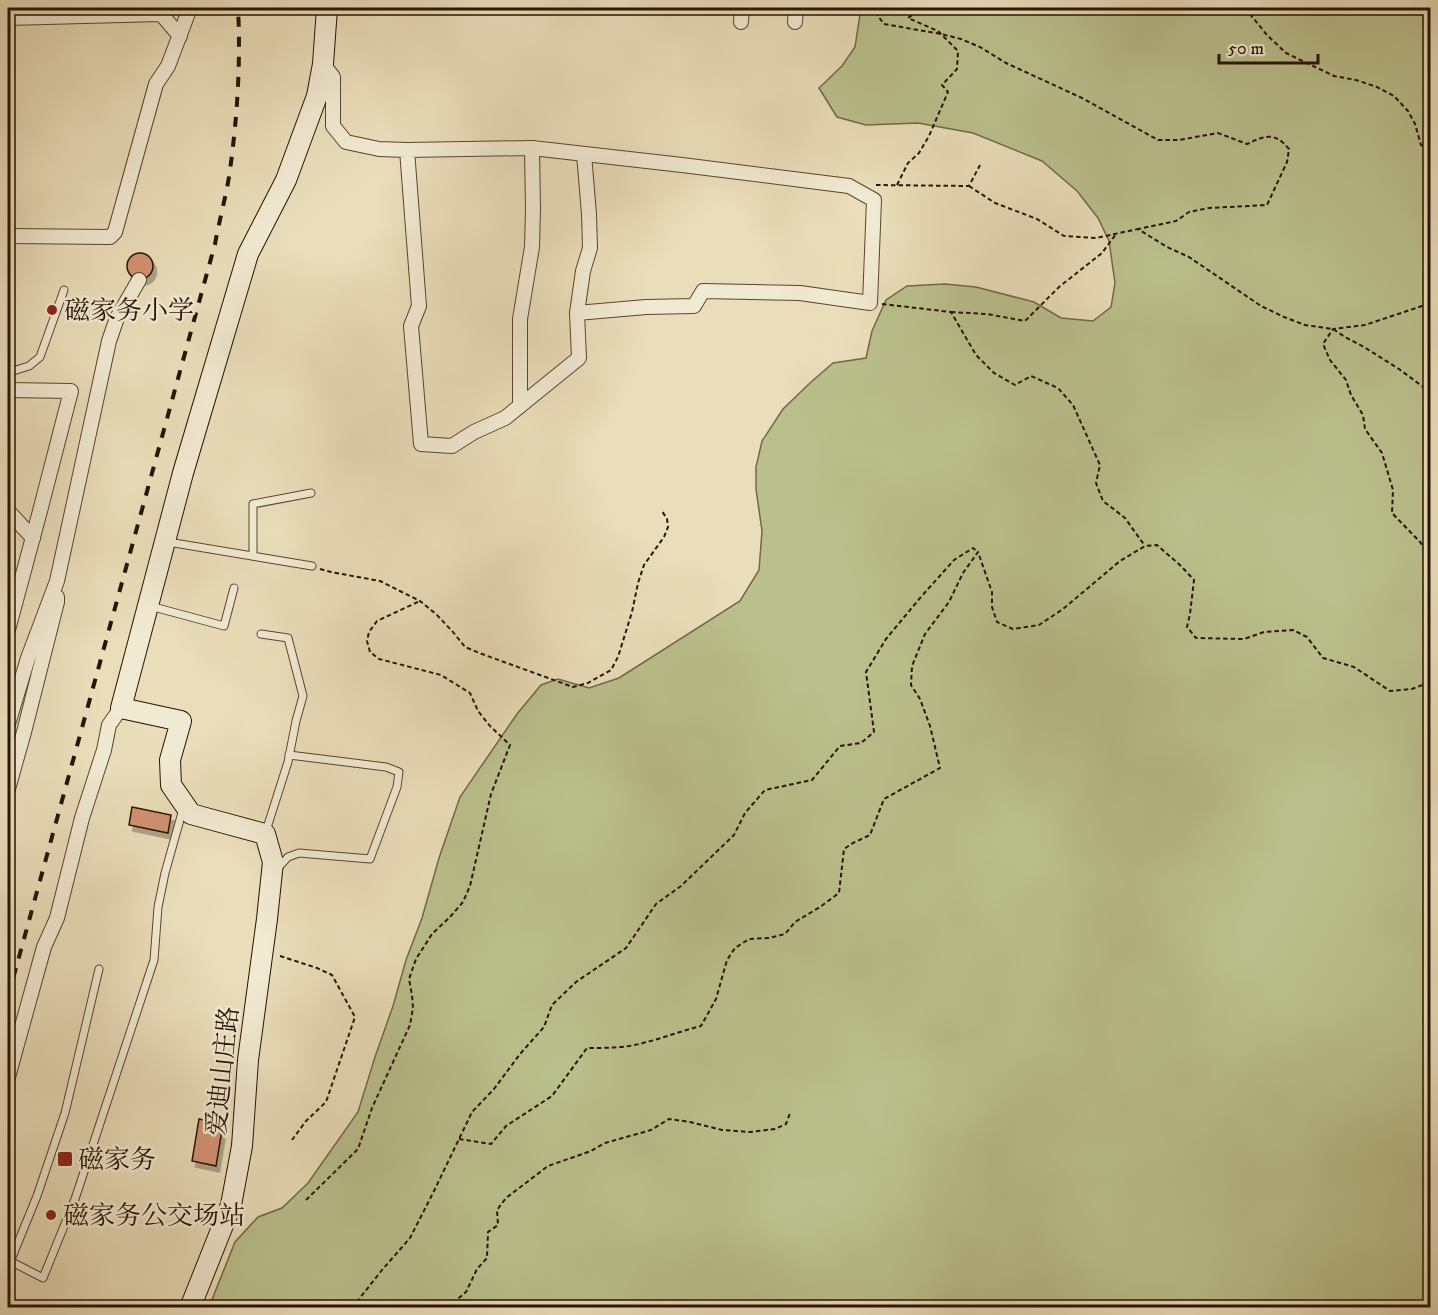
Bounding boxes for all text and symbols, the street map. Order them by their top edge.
scale bar [1219,27,1318,65]
text: 50 m [1228,38,1264,60]
place label: 磁家务小学 [64,295,194,328]
marker: 磁家务小学 [45,303,59,317]
street label: 爱迪山庄路 [200,1005,247,1138]
place label: 磁家务 [78,1144,156,1177]
marker: 磁家务 [56,1150,74,1168]
place label: 磁家务公交场站 [63,1200,245,1233]
marker: 磁家务公交场站 [44,1208,58,1222]

